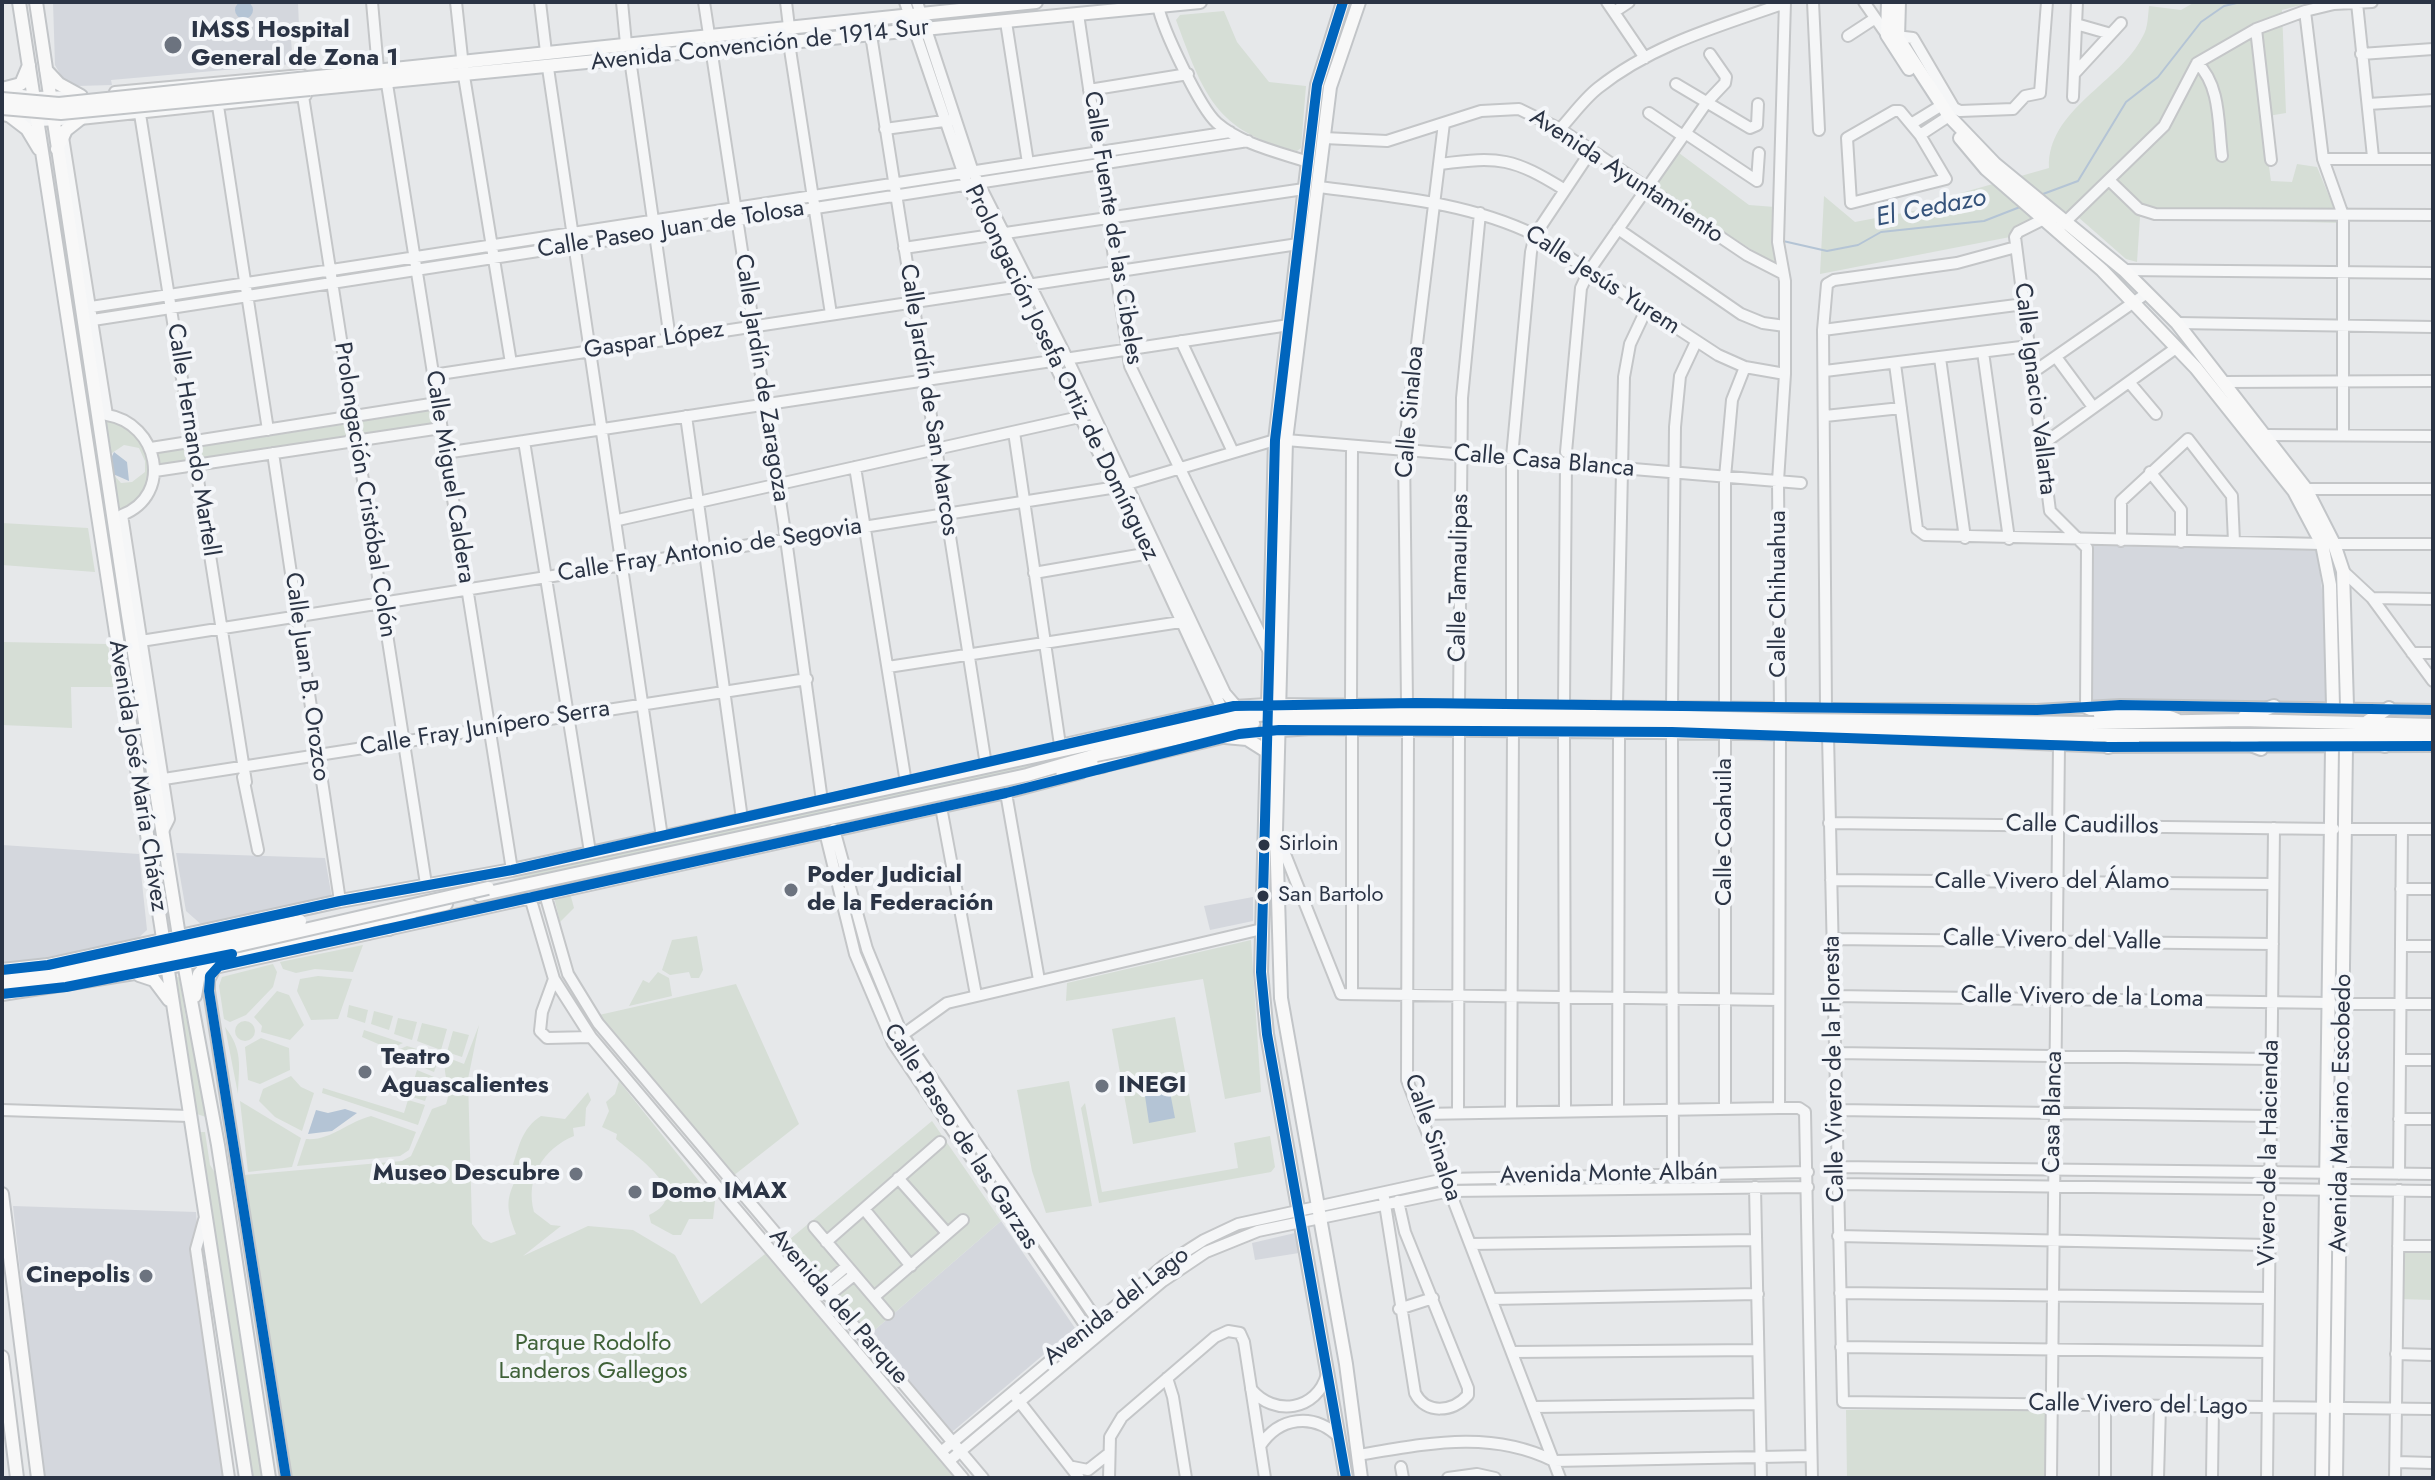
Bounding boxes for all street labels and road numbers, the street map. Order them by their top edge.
street label: Avenida Convención de 1914 Sur [589,14,931,78]
street label: Calle Fuente de las Cibeles [1076,89,1148,367]
street label: Avenida Ayuntamiento [1524,104,1728,250]
street label: Prolongación Josefa Ortiz de Domínguez [957,181,1165,565]
street label: Calle Paseo Juan de Tolosa [536,195,806,265]
street label: Calle Jesús Yurem [1519,220,1685,342]
street label: Calle Jardín de Zaragoza [727,252,795,504]
street label: Calle Jardín de San Marcos [892,262,964,538]
street label: Calle Ignacio Vallarta [2007,281,2061,497]
street label: Gaspar López [582,316,726,366]
street label: Calle Hernando Martell [159,321,225,559]
street label: Prolongación Cristóbal Colón [326,340,402,640]
street label: Calle Sinaloa [1391,345,1431,479]
street label: Calle Miguel Caldera [418,369,480,585]
street label: Calle Casa Blanca [1453,440,1635,484]
street label: Calle Tamaulipas [1444,494,1476,662]
street label: Calle Chihuahua [1765,510,1793,678]
street label: Calle Fray Antonio de Segovia [556,513,864,589]
street label: Calle Juan B. Orozco [277,571,335,783]
street label: Avenida José María Chávez [101,638,173,914]
street label: Calle Fray Junípero Serra [358,695,612,763]
street label: Calle Coahuila [1711,758,1739,906]
street label: Calle Caudillos [2005,810,2159,842]
street label: Calle Vivero del Álamo [1935,868,2169,896]
street label: Calle Vivero del Valle [1942,925,2162,957]
street label: Calle Vivero de la Floresta [1818,935,1852,1203]
street label: Avenida Mariano Escobedo [2325,973,2359,1253]
street label: Calle Vivero de la Loma [1960,981,2204,1015]
street label: Calle Paseo de las Garzas [876,1019,1044,1255]
street label: Vivero de la Hacienda [2254,1039,2286,1267]
street label: Casa Blanca [2039,1051,2069,1173]
street label: Calle Sinaloa [1397,1071,1467,1205]
street label: Avenida Monte Albán [1500,1159,1718,1191]
street label: Avenida del Parque [762,1223,914,1391]
street label: Avenida del Lago [1039,1241,1195,1373]
street label: Calle Vivero del Lago [2028,1390,2248,1422]

